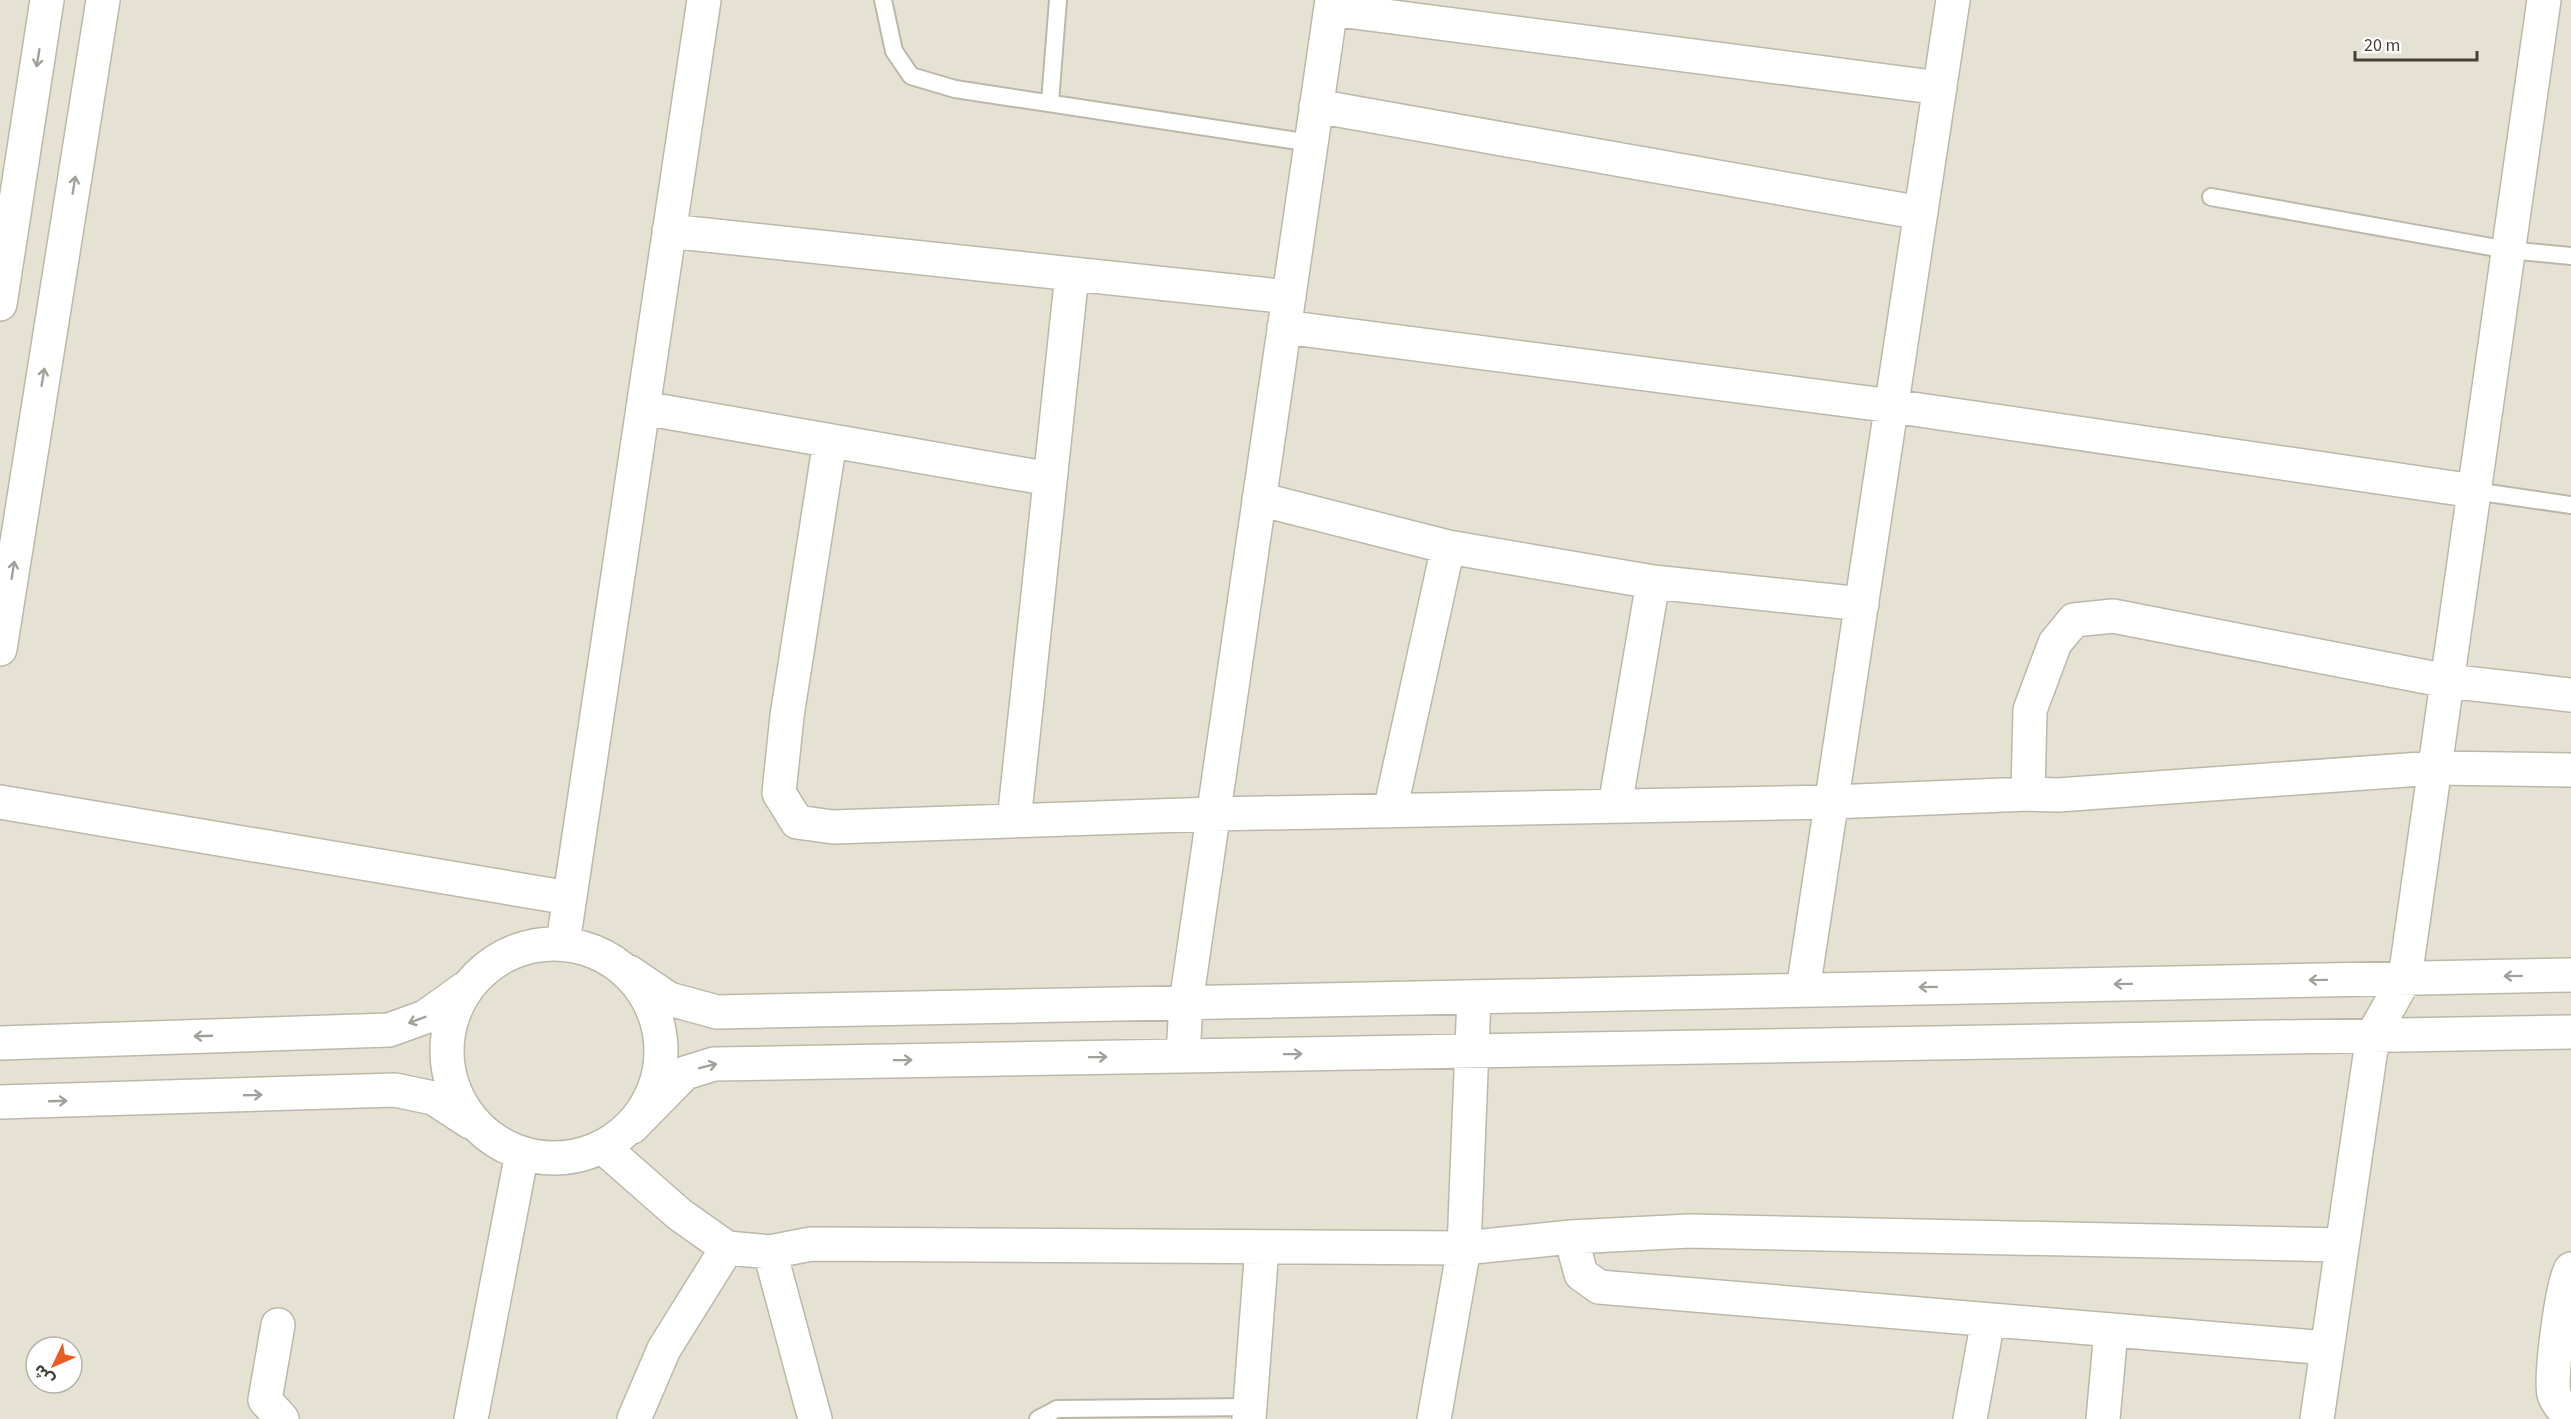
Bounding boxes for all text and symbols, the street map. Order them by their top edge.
scale bar [2355,24,2476,62]
text: 20 m [2364,33,2400,58]
one-way arrow [32,47,43,67]
one-way arrow [69,176,80,195]
one-way arrow [38,368,49,388]
one-way arrow [7,561,18,580]
one-way arrow [2503,970,2523,982]
one-way arrow [2308,974,2328,986]
one-way arrow [2113,978,2133,989]
one-way arrow [1918,982,1938,993]
one-way arrow [408,1015,426,1026]
one-way arrow [193,1031,213,1042]
one-way arrow [1282,1048,1302,1060]
one-way arrow [1087,1051,1107,1063]
one-way arrow [892,1055,912,1066]
one-way arrow [698,1060,717,1072]
one-way arrow [243,1089,263,1100]
one-way arrow [48,1095,68,1106]
north arrow [24,1335,84,1395]
text: ش [28,1359,59,1390]

